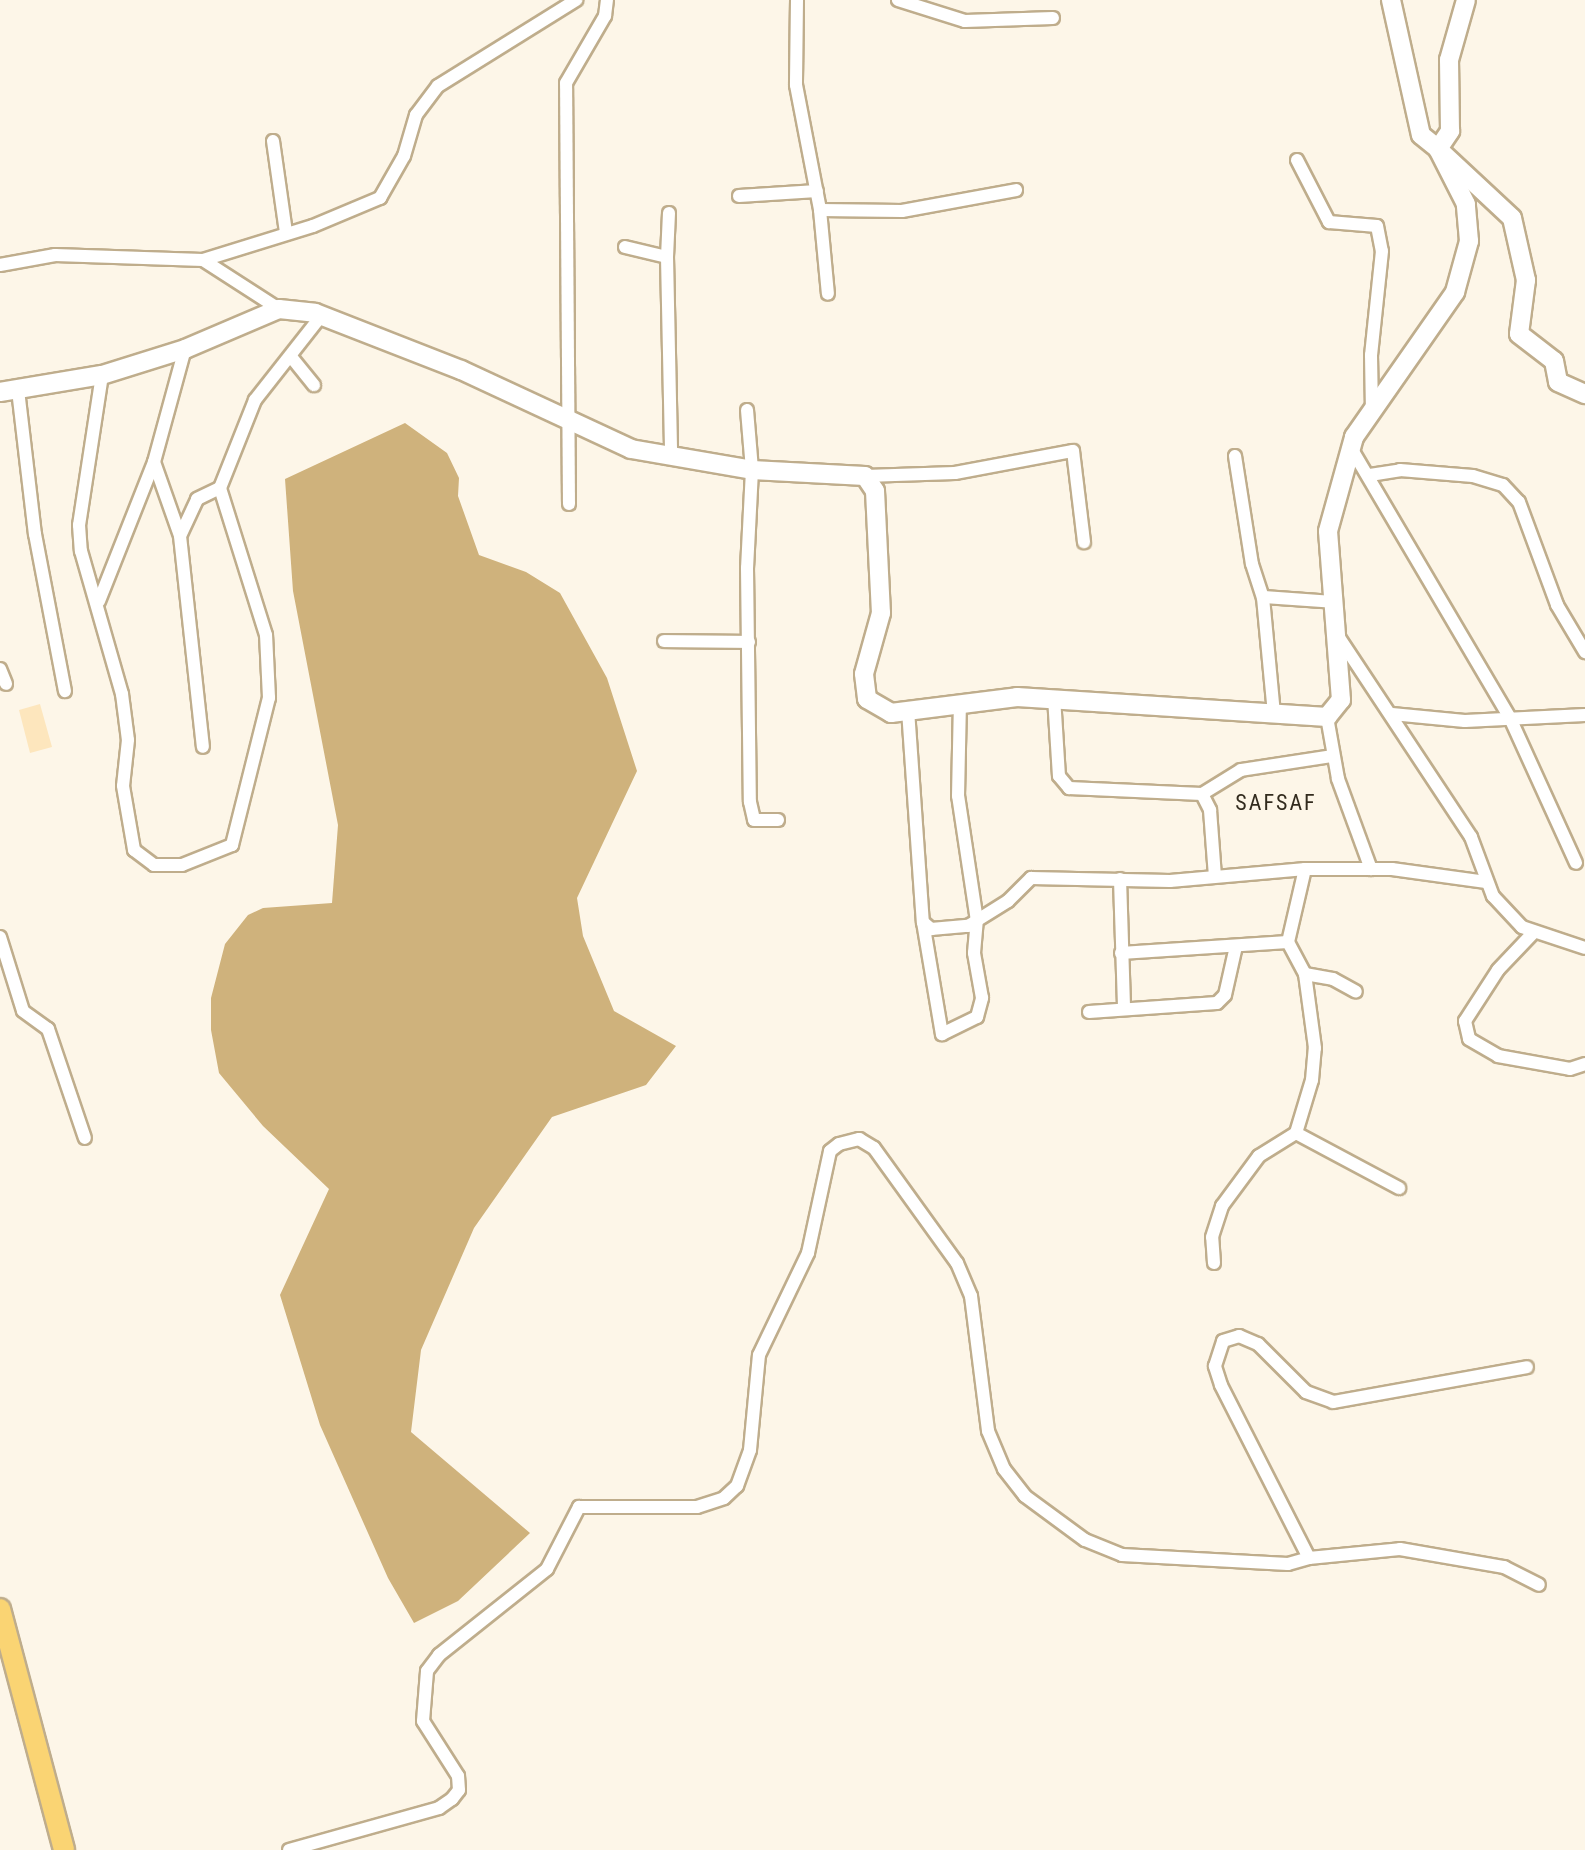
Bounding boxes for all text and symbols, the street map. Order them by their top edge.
district label: SAFSAF [1235,790,1317,816]

